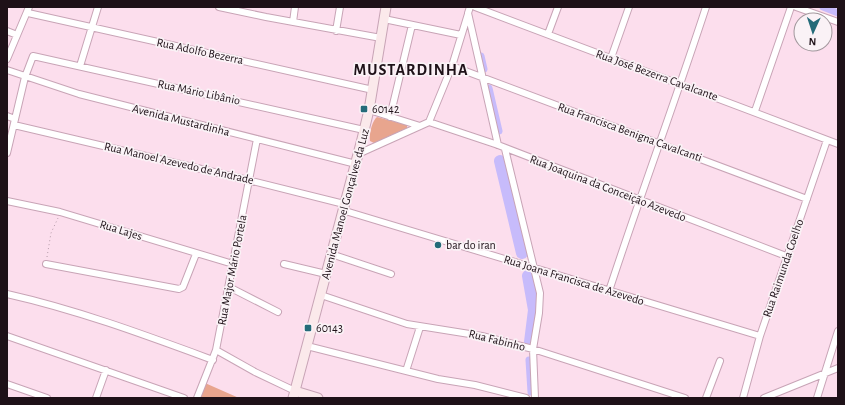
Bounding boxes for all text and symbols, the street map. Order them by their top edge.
north arrow [793,12,833,52]
street label: Rua Adolfo Bezerra [155,36,245,66]
text: N [808,36,817,47]
street label: Rua José Bezerra Cavalcante [594,47,720,103]
district label: MUSTARDINHA [354,62,468,78]
street label: Rua Mário Libânio [157,77,241,107]
street label: Rua Francisca Benigna Cavalcanti [556,100,704,164]
street label: Avenida Mustardinha [131,102,231,138]
place label: 60142 [372,103,400,115]
marker: 60142 [359,104,369,114]
street label: Avenida Manoel Gonçalves da Luz [319,127,371,281]
street label: Rua Manoel Azevedo de Andrade [103,140,255,186]
street label: Rua Joaquina da Conceição Azevedo [528,153,688,223]
street label: Rua Major Mário Portela [215,213,250,326]
street label: Rua Raimunda Coelho [761,217,805,319]
street label: Rua Lajes [98,218,144,243]
place label: bar do iran [446,239,496,251]
marker: bar do iran [433,240,443,250]
street label: Rua Joana Francisca de Azevedo [502,253,646,307]
place label: 60143 [316,322,343,334]
marker: 60143 [303,323,313,333]
street label: Rua Fabinho [467,327,527,353]

